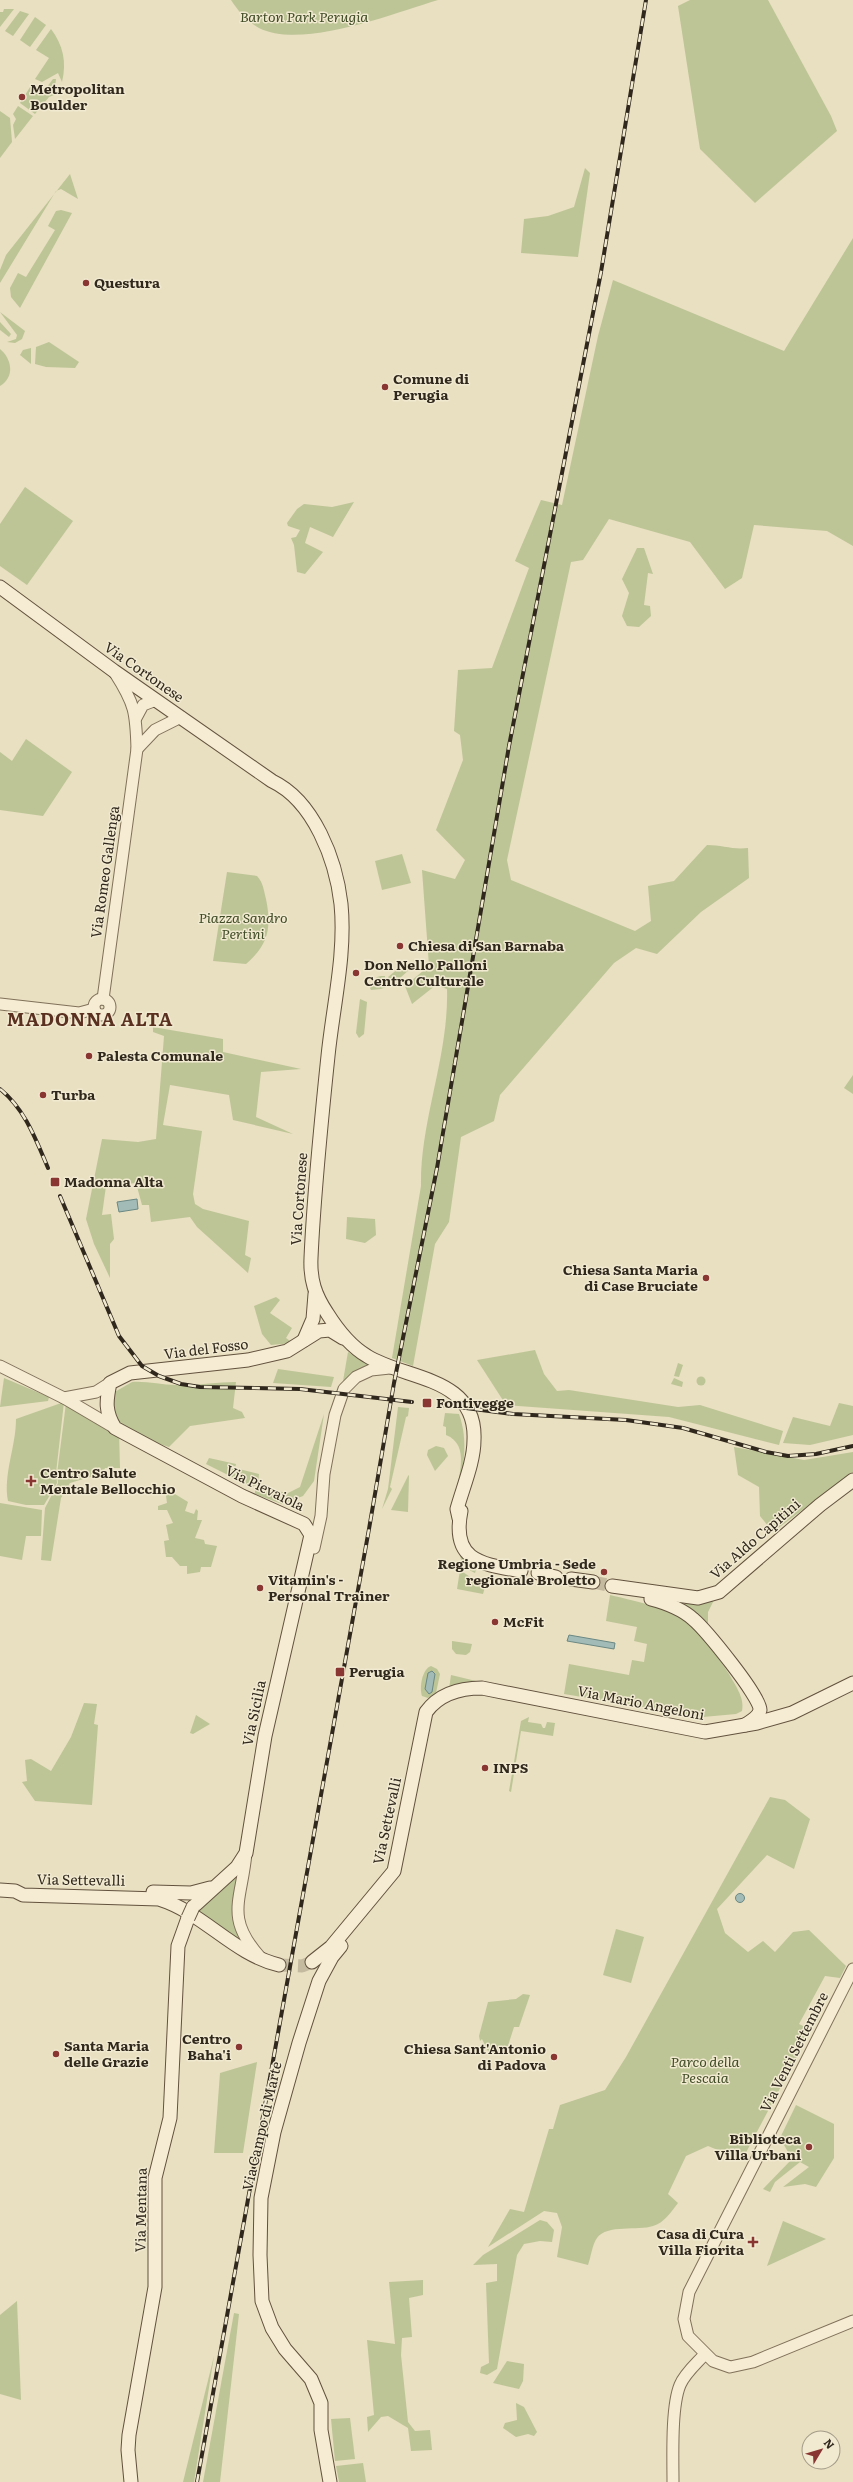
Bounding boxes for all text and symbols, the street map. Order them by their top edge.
park label: Barton Park Perugia [240,6,368,26]
place label: Metropolitan Boulder [30,78,125,114]
marker: Metropolitan Boulder [17,92,27,102]
place label: Questura [94,272,161,292]
marker: Questura [81,278,91,288]
place label: Comune di Perugia [393,368,469,404]
marker: Comune di Perugia [380,382,390,392]
street label: Via Cortonese [101,636,188,706]
street label: Via Romeo Gallenga [85,804,123,939]
park label: Piazza Sandro Pertini [198,907,288,943]
place label: Chiesa di San Barnaba [408,935,565,955]
marker: Chiesa di San Barnaba [395,941,405,951]
place label: Don Nello Palloni Centro Culturale [364,954,487,990]
marker: Don Nello Palloni Centro Culturale [351,968,361,978]
district label: MADONNA ALTA [7,1005,173,1032]
place label: Palesta Comunale [97,1045,223,1065]
marker: Palesta Comunale [84,1051,94,1061]
place label: Turba [51,1084,96,1104]
marker: Turba [38,1090,48,1100]
street label: Via Cortonese [285,1152,311,1246]
place label: Madonna Alta [64,1171,164,1191]
marker: Madonna Alta [49,1176,61,1188]
place label: Chiesa Santa Maria di Case Bruciate [563,1259,699,1295]
marker: Chiesa Santa Maria di Case Bruciate [701,1273,711,1283]
street label: Via del Fosso [162,1333,249,1363]
place label: Fontivegge [436,1392,514,1412]
marker: Fontivegge [421,1397,433,1409]
street label: Via Pievaiola [222,1459,309,1515]
place label: Centro Salute Mentale Bellocchio [40,1462,176,1498]
marker: Centro Salute Mentale Bellocchio [25,1475,37,1487]
street label: Via Aldo Capitini [705,1493,804,1583]
place label: Regione Umbria - Sede regionale Broletto [438,1553,596,1589]
marker: Regione Umbria - Sede regionale Broletto [599,1567,609,1577]
place label: Vitamin's - Personal Trainer [268,1569,390,1605]
marker: Vitamin's - Personal Trainer [255,1583,265,1593]
place label: McFit [503,1611,545,1631]
marker: McFit [490,1617,500,1627]
place label: Perugia [349,1661,405,1681]
marker: Perugia [334,1666,346,1678]
street label: Via Sicilia [236,1678,270,1748]
street label: Via Mario Angeloni [576,1680,707,1724]
place label: INPS [493,1757,529,1777]
marker: INPS [480,1763,490,1773]
street label: Via Settevalli [367,1775,405,1866]
street label: Via Settevalli [37,1868,126,1890]
street label: Via Venti Settembre [754,1988,832,2115]
place label: Centro Baha'i [182,2028,231,2064]
place label: Santa Maria delle Grazie [64,2035,150,2071]
place label: Chiesa Sant'Antonio di Padova [404,2038,547,2074]
marker: Centro Baha'i [234,2042,244,2052]
marker: Santa Maria delle Grazie [51,2049,61,2059]
park label: Parco della Pescaia [671,2051,739,2087]
marker: Chiesa Sant'Antonio di Padova [549,2052,559,2062]
street label: Via Campo di Marte [236,2059,286,2192]
place label: Biblioteca Villa Urbani [714,2128,802,2164]
marker: Biblioteca Villa Urbani [804,2142,814,2152]
street label: Via Mentana [129,2167,151,2252]
place label: Casa di Cura Villa Fiorita [656,2223,745,2259]
marker: Casa di Cura Villa Fiorita [747,2236,759,2248]
north arrow [801,2430,841,2470]
text: N [821,2435,839,2452]

